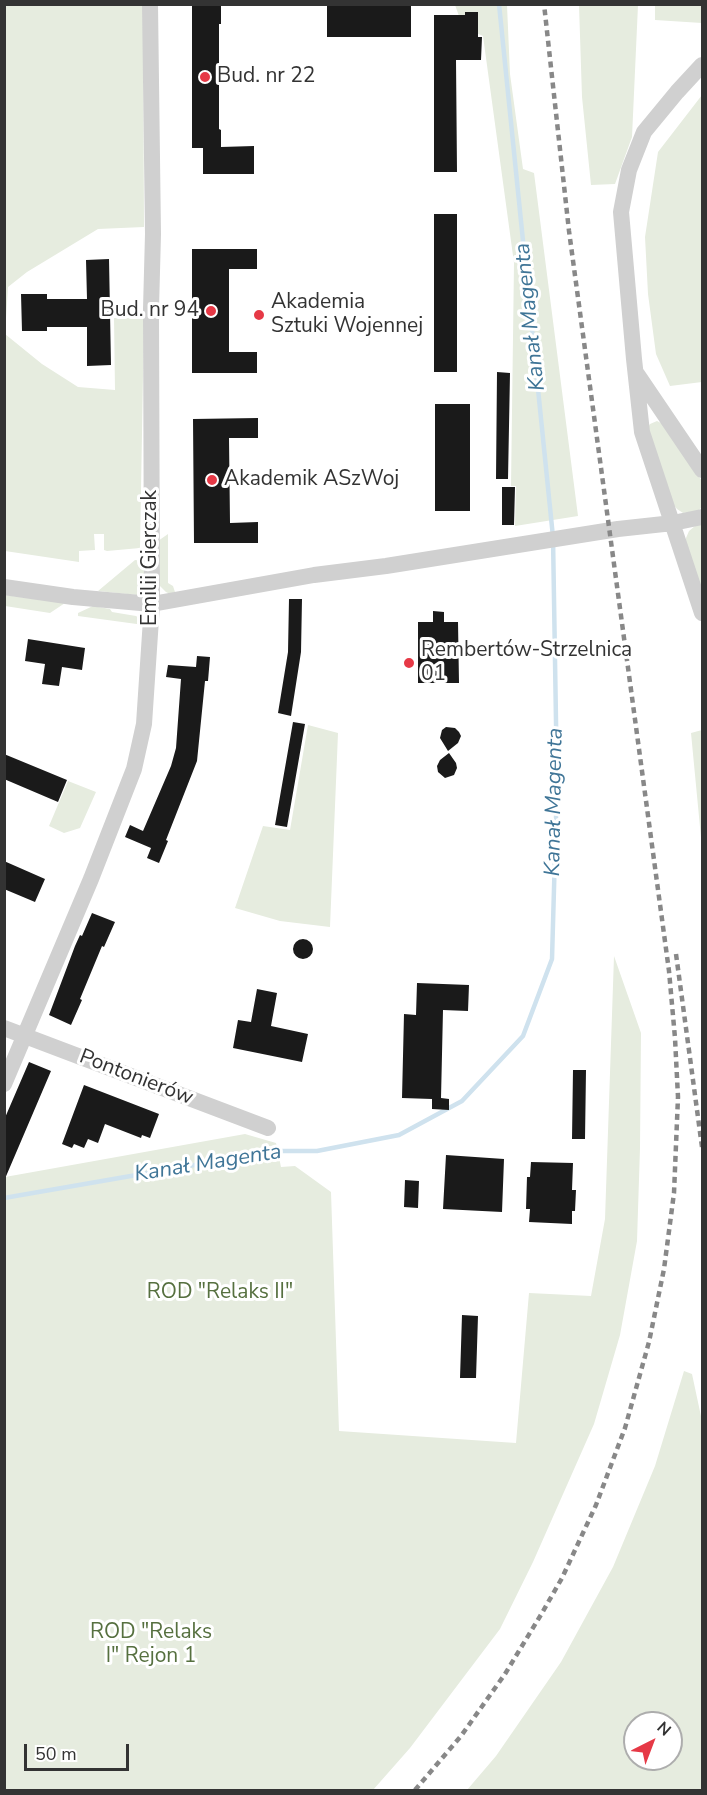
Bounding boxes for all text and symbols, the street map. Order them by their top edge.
place label: Bud. nr 22 [217,64,315,90]
marker: Bud. nr 22 [198,70,212,84]
water label: Kanał Magenta [510,242,552,392]
place label: Akademia Sztuki Wojennej [271,290,423,340]
place label: Bud. nr 94 [101,298,199,324]
marker: Bud. nr 94 [204,304,218,318]
marker: Akademia Sztuki Wojennej [252,308,266,322]
place label: Akademik ASzWoj [224,467,399,493]
marker: Akademik ASzWoj [205,473,219,487]
street label: Emilii Gierczak [138,490,164,626]
place label: Rembertów-Strzelnica 01 [421,638,632,688]
marker: Rembertów-Strzelnica 01 [402,656,416,670]
water label: Kanał Magenta [541,727,569,877]
street label: Pontonierów [76,1045,196,1111]
water label: Kanał Magenta [133,1139,283,1189]
park label: ROD "Relaks II" [147,1280,293,1306]
park label: ROD "Relaks I" Rejon 1 [90,1620,212,1670]
north arrow [623,1711,683,1771]
text: N [652,1717,676,1741]
scale bar [27,1732,132,1770]
text: 50 m [35,1742,77,1766]

